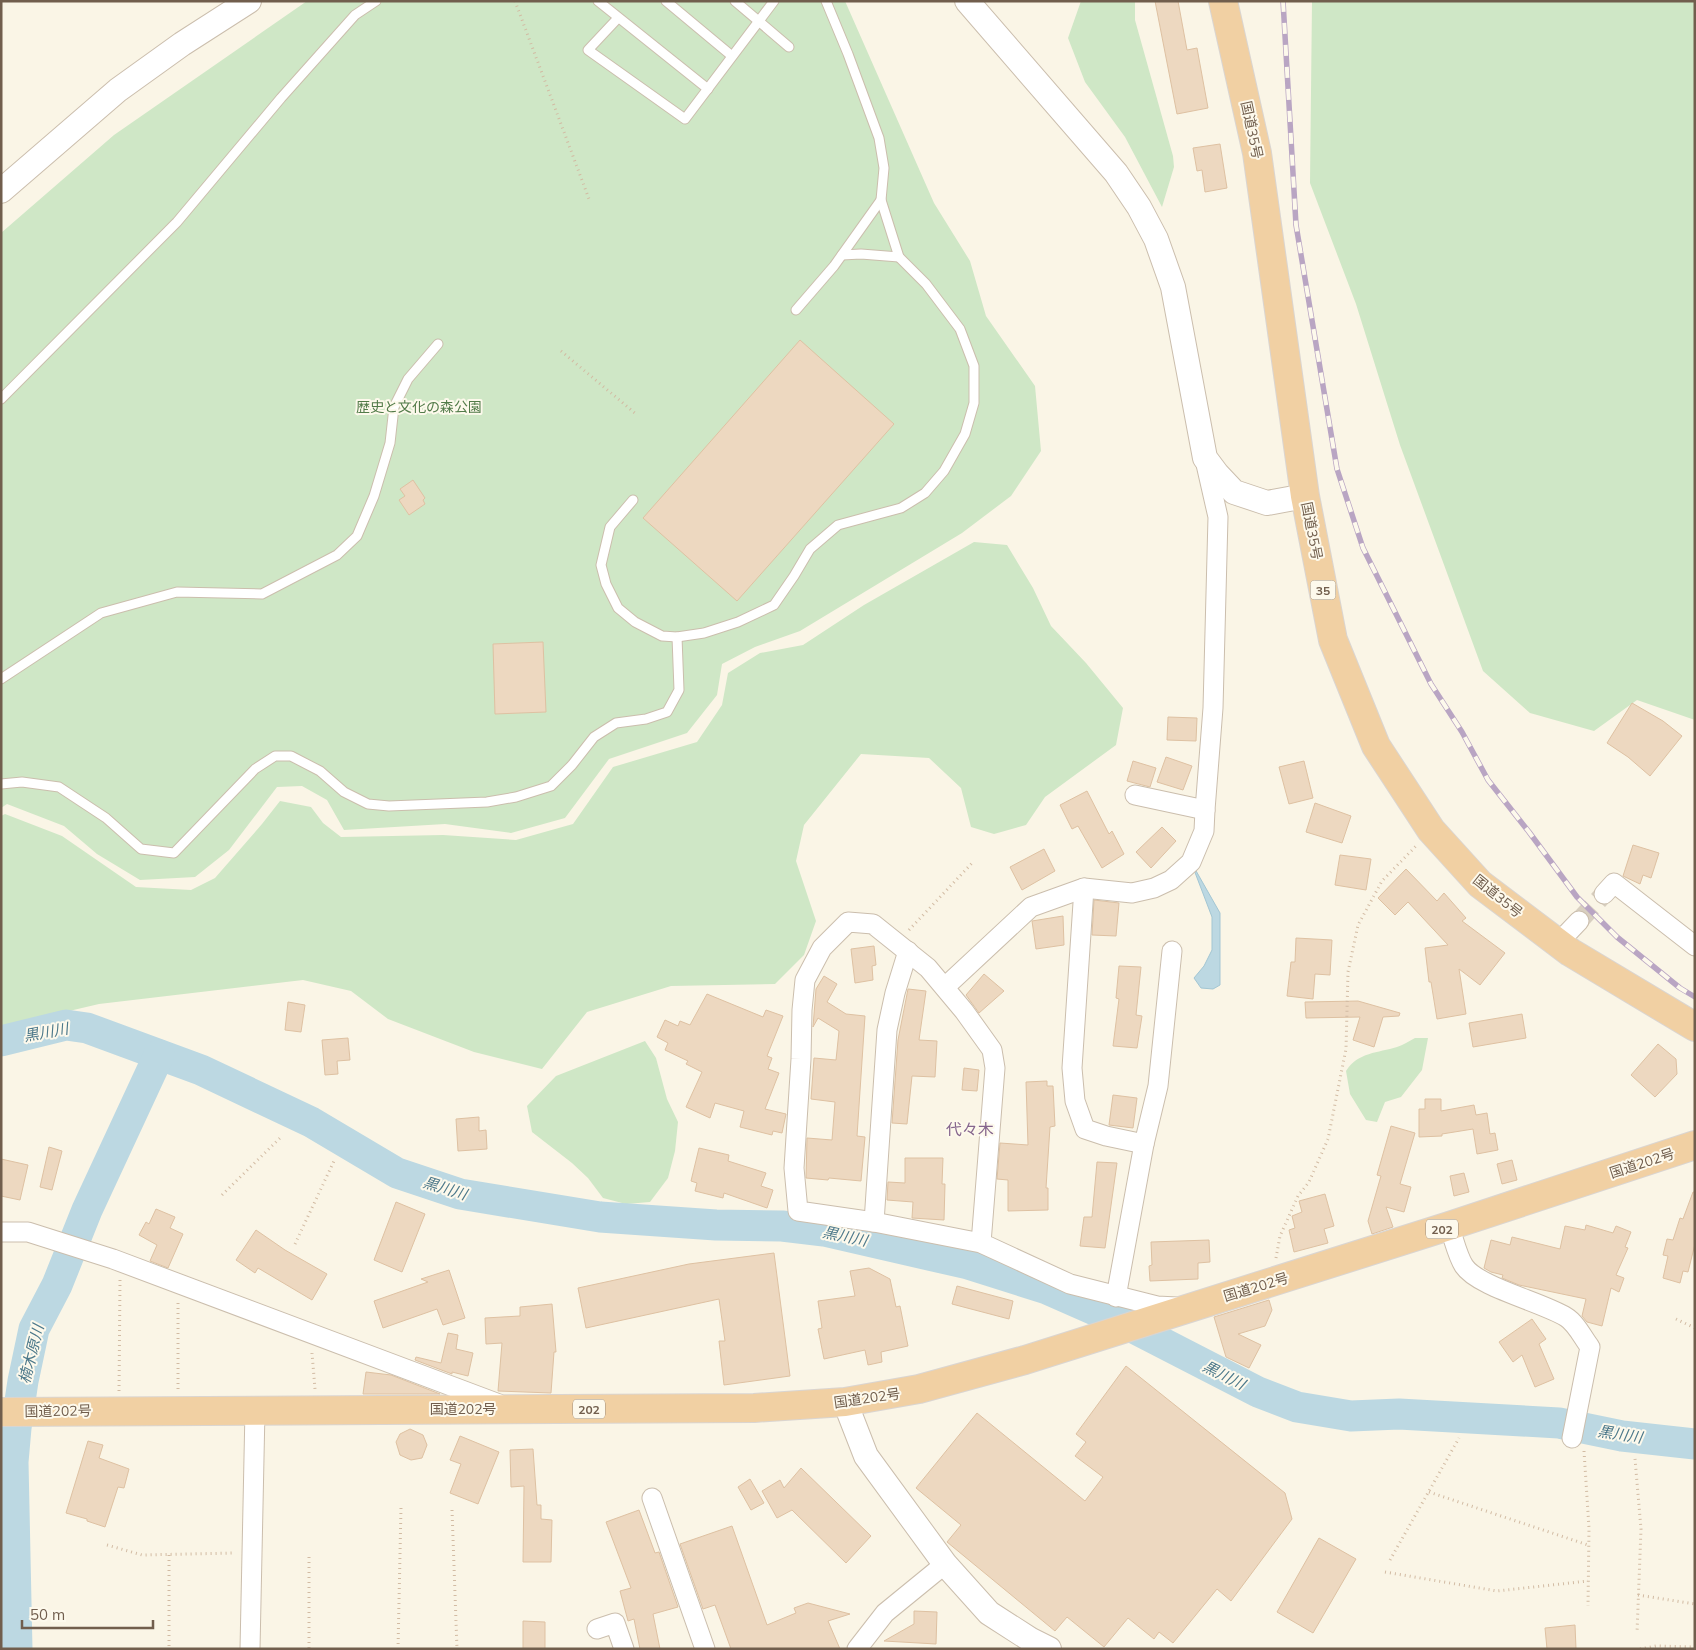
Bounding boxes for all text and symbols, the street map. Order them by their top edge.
street label: 国道35号 [1237,99,1267,161]
park label: 歴史と文化の森公園 [356,398,482,416]
street label: 国道35号 [1298,500,1326,562]
road number: 35 [1310,580,1336,600]
street label: 国道35号 [1469,870,1527,922]
water label: 黒川川 [22,1018,72,1045]
district label: 代々木 [946,1119,994,1139]
street label: 国道202号 [1607,1144,1677,1182]
water label: 黒川川 [421,1172,471,1204]
road number: 202 [1426,1220,1458,1238]
water label: 黒川川 [821,1222,871,1250]
street label: 国道202号 [1221,1269,1291,1305]
water label: 楠木原川 [15,1321,48,1385]
water label: 黒川川 [1200,1356,1250,1395]
street label: 国道202号 [832,1384,902,1412]
street label: 国道202号 [429,1400,497,1418]
road number: 202 [573,1400,605,1418]
street label: 国道202号 [24,1401,92,1421]
water label: 黒川川 [1596,1421,1646,1447]
scale bar [22,1598,154,1630]
text: 50 m [30,1605,65,1624]

